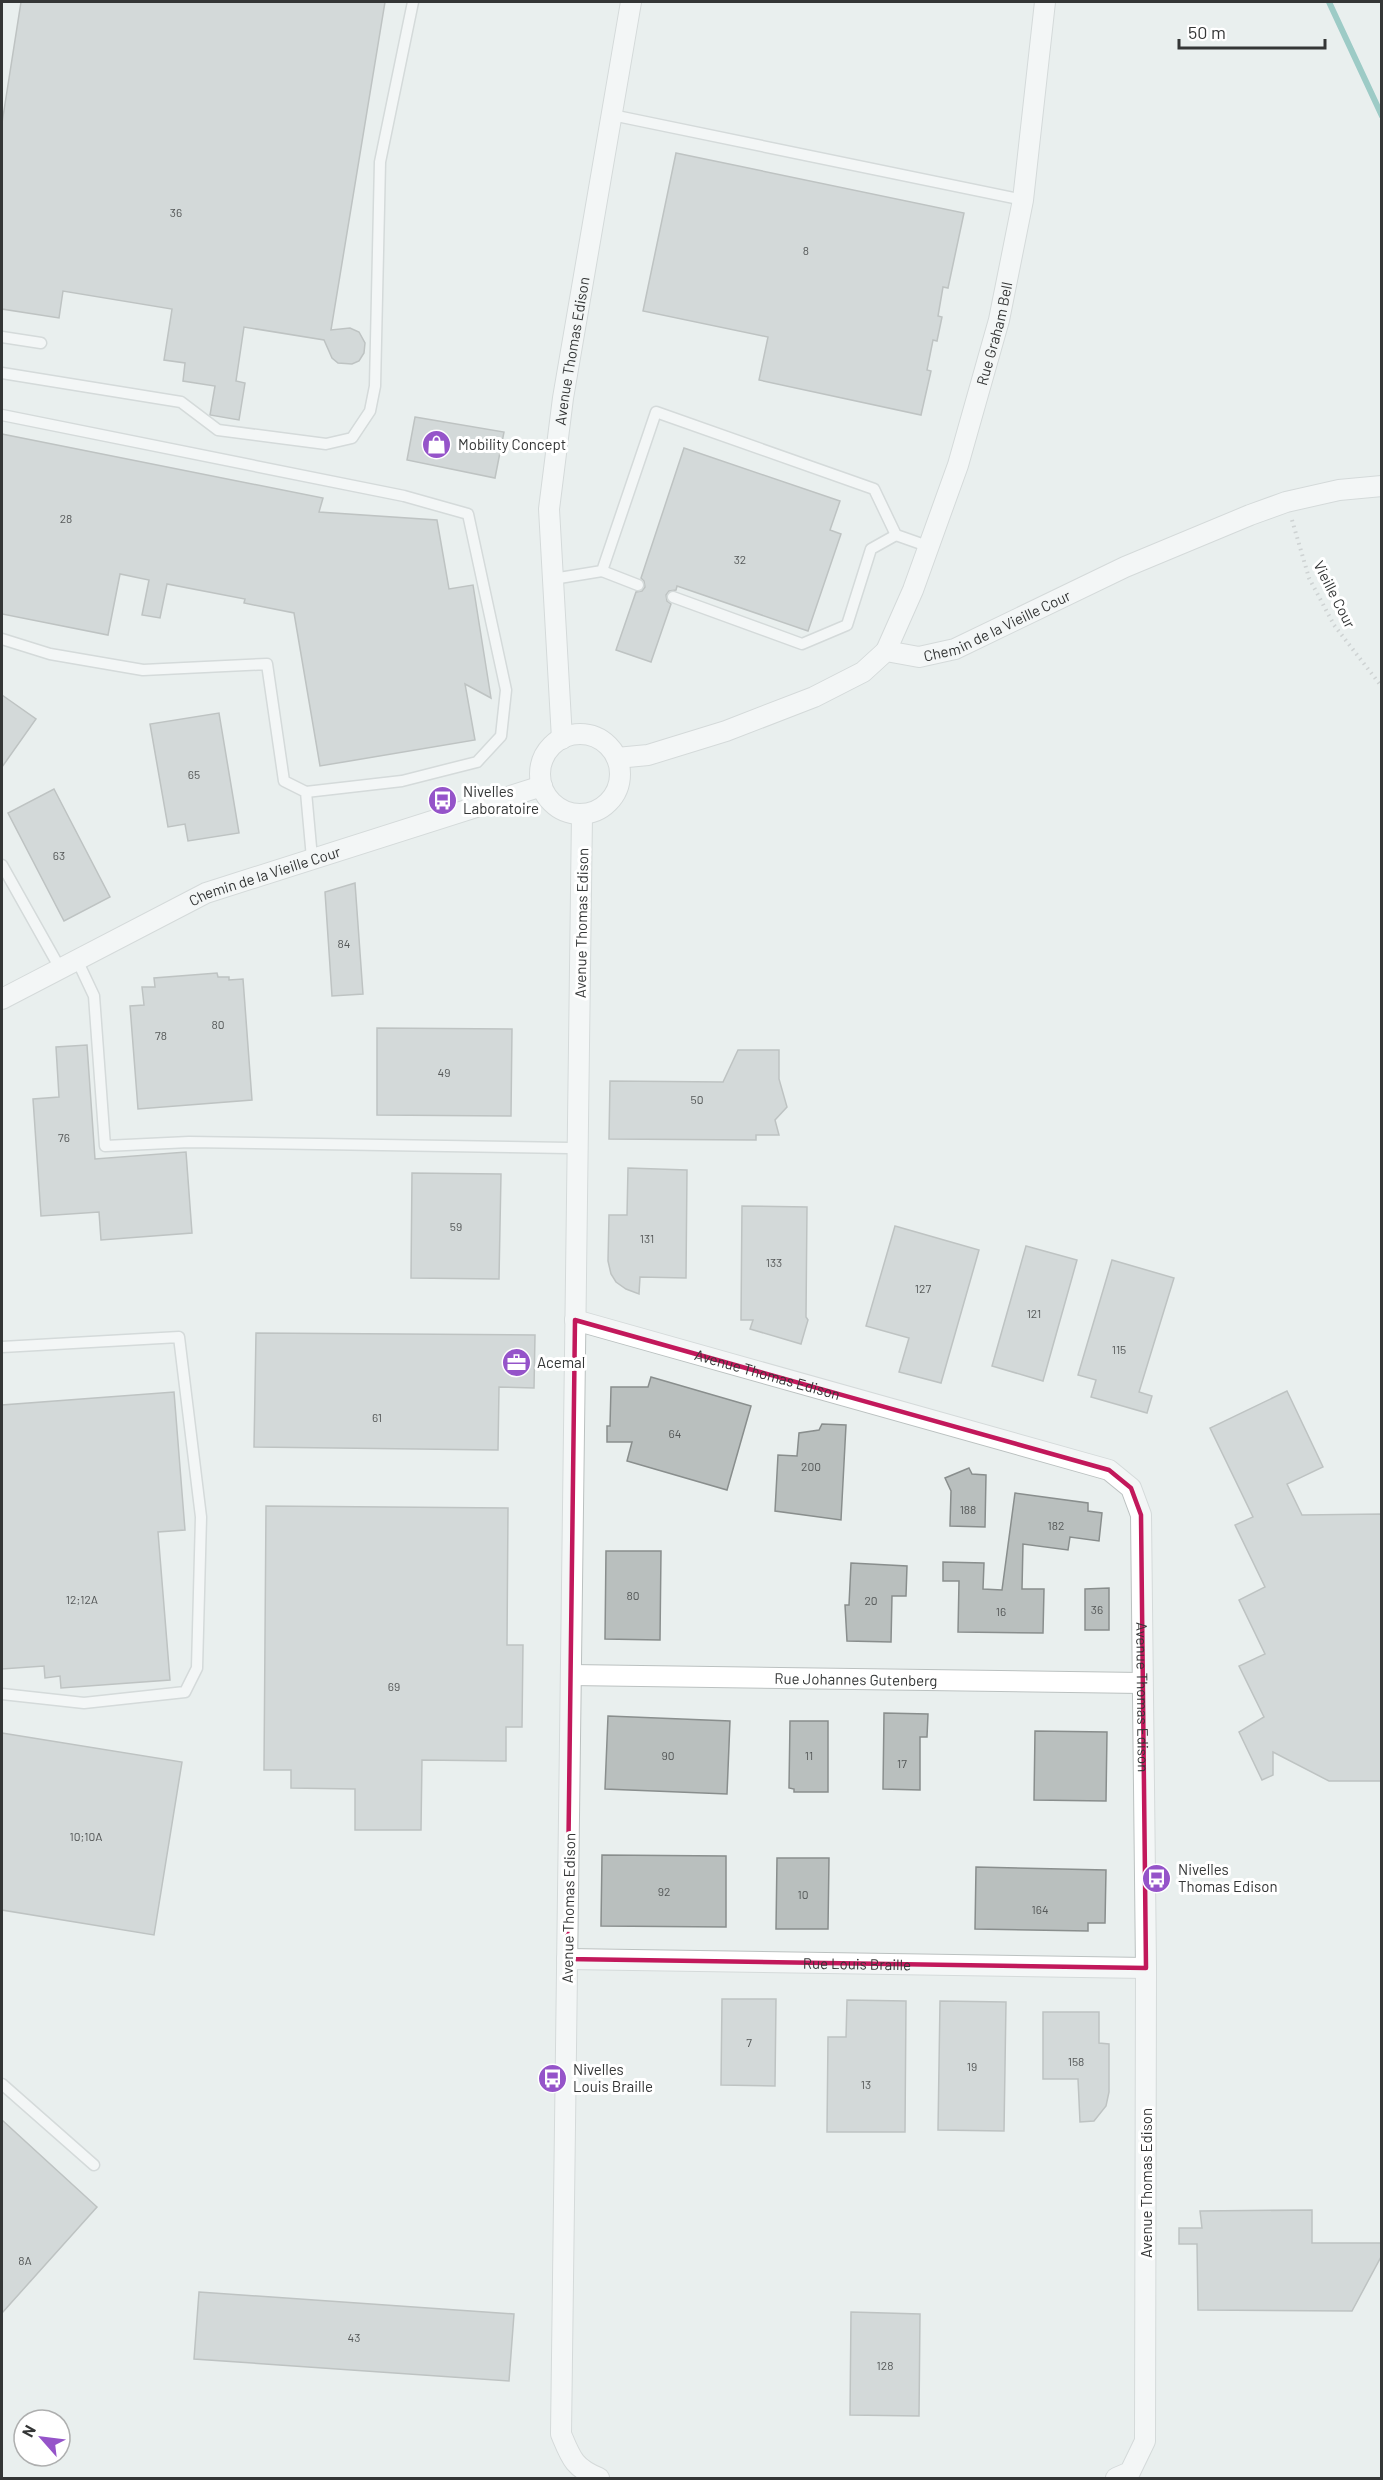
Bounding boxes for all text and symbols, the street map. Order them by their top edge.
scale bar [1179,12,1324,50]
text: 50 m [1188,21,1226,43]
house number: 36 [170,205,182,219]
house number: 8 [803,243,809,257]
street label: Avenue Thomas Edison [551,275,593,426]
street label: Rue Graham Bell [972,280,1015,387]
shop icon: Mobility Concept [421,428,453,460]
place label: Mobility Concept [458,435,566,453]
house number: 28 [60,511,72,525]
house number: 32 [734,552,746,566]
street label: Vieille Cour [1310,557,1360,631]
street label: Chemin de la Vieille Cour [922,586,1074,665]
house number: 65 [188,767,200,781]
place label: Nivelles Laboratoire [463,782,539,817]
bus stop icon: Nivelles Laboratoire [426,784,458,816]
street label: Chemin de la Vieille Cour [186,842,343,909]
house number: 63 [53,848,65,862]
street label: Avenue Thomas Edison [571,848,591,998]
house number: 84 [338,936,350,950]
house number: 80 [211,1017,225,1031]
house number: 78 [155,1028,167,1042]
house number: 49 [438,1065,450,1079]
house number: 50 [691,1092,703,1106]
house number: 76 [58,1130,70,1144]
house number: 59 [450,1219,462,1233]
house number: 131 [640,1231,654,1245]
house number: 133 [766,1255,782,1269]
house number: 127 [915,1281,931,1295]
house number: 121 [1027,1306,1041,1320]
house number: 115 [1112,1342,1126,1356]
street label: Avenue Thomas Edison [693,1345,842,1403]
office icon: Acemal [500,1346,532,1378]
place label: Acemal [537,1353,585,1371]
house number: 61 [372,1410,382,1424]
house number: 64 [669,1426,681,1440]
house number: 200 [801,1459,821,1473]
house number: 188 [960,1502,976,1516]
house number: 182 [1048,1518,1064,1532]
house number: 80 [626,1588,640,1602]
house number: 12;12A [66,1592,98,1606]
house number: 20 [864,1593,878,1607]
house number: 36 [1091,1602,1103,1616]
house number: 16 [996,1604,1006,1618]
street label: Avenue Thomas Edison [1133,1622,1153,1772]
street label: Rue Johannes Gutenberg [774,1669,938,1689]
house number: 69 [388,1679,400,1693]
house number: 90 [661,1748,675,1762]
house number: 11 [805,1748,813,1762]
house number: 17 [897,1756,907,1770]
house number: 10;10A [70,1829,102,1843]
street label: Avenue Thomas Edison [558,1833,578,1983]
place label: Nivelles Thomas Edison [1178,1860,1278,1895]
bus stop icon: Nivelles Thomas Edison [1141,1862,1173,1894]
house number: 92 [658,1884,670,1898]
house number: 10 [798,1887,808,1901]
house number: 164 [1032,1902,1049,1916]
street label: Rue Louis Braille [803,1954,911,1973]
house number: 7 [746,2035,752,2049]
house number: 158 [1068,2054,1084,2068]
house number: 19 [967,2059,977,2073]
place label: Nivelles Louis Braille [573,2060,653,2095]
bus stop icon: Nivelles Louis Braille [536,2062,568,2094]
house number: 13 [861,2077,871,2091]
street label: Avenue Thomas Edison [1137,2108,1155,2258]
house number: 8A [18,2253,32,2267]
house number: 43 [348,2330,360,2344]
house number: 128 [877,2358,893,2372]
north arrow [12,2408,72,2468]
text: N [17,2422,39,2440]

